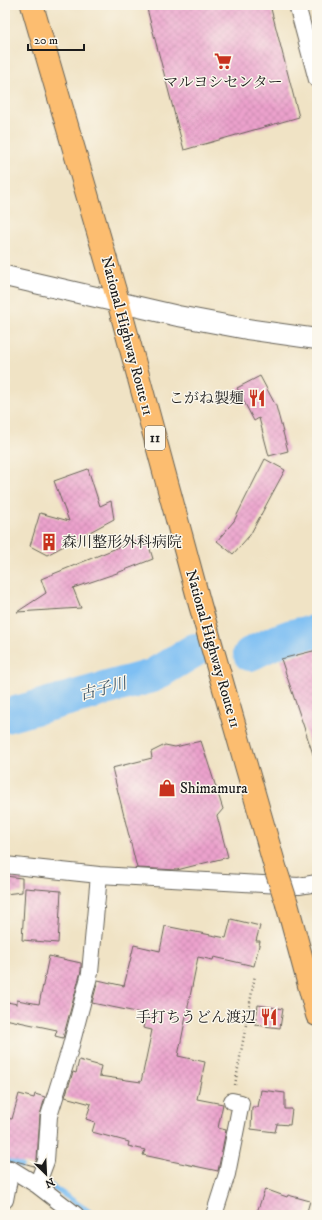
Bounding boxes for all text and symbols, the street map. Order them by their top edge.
scale bar [28,26,84,52]
text: 20 m [34,33,58,48]
supermarket icon: マルヨシセンター [213,51,233,71]
place label: マルヨシセンター [163,73,283,92]
street label: National Highway Route 11 [97,255,157,417]
restaurant icon: こがね製麺 [247,388,267,408]
place label: こがね製麺 [169,389,244,408]
road number: 11 [145,426,165,450]
building icon: 森川整形外科病院 [39,532,59,552]
place label: 森川整形外科病院 [62,533,182,552]
street label: National Highway Route 11 [181,568,245,730]
water label: 古子川 [77,673,131,705]
shop icon: Shimamura [157,778,177,798]
place label: Shimamura [180,779,248,798]
restaurant icon: 手打ちうどん渡辺 [259,1007,279,1027]
place label: 手打ちうどん渡辺 [136,1008,256,1027]
north arrow [26,1154,66,1194]
text: N [43,1174,57,1190]

